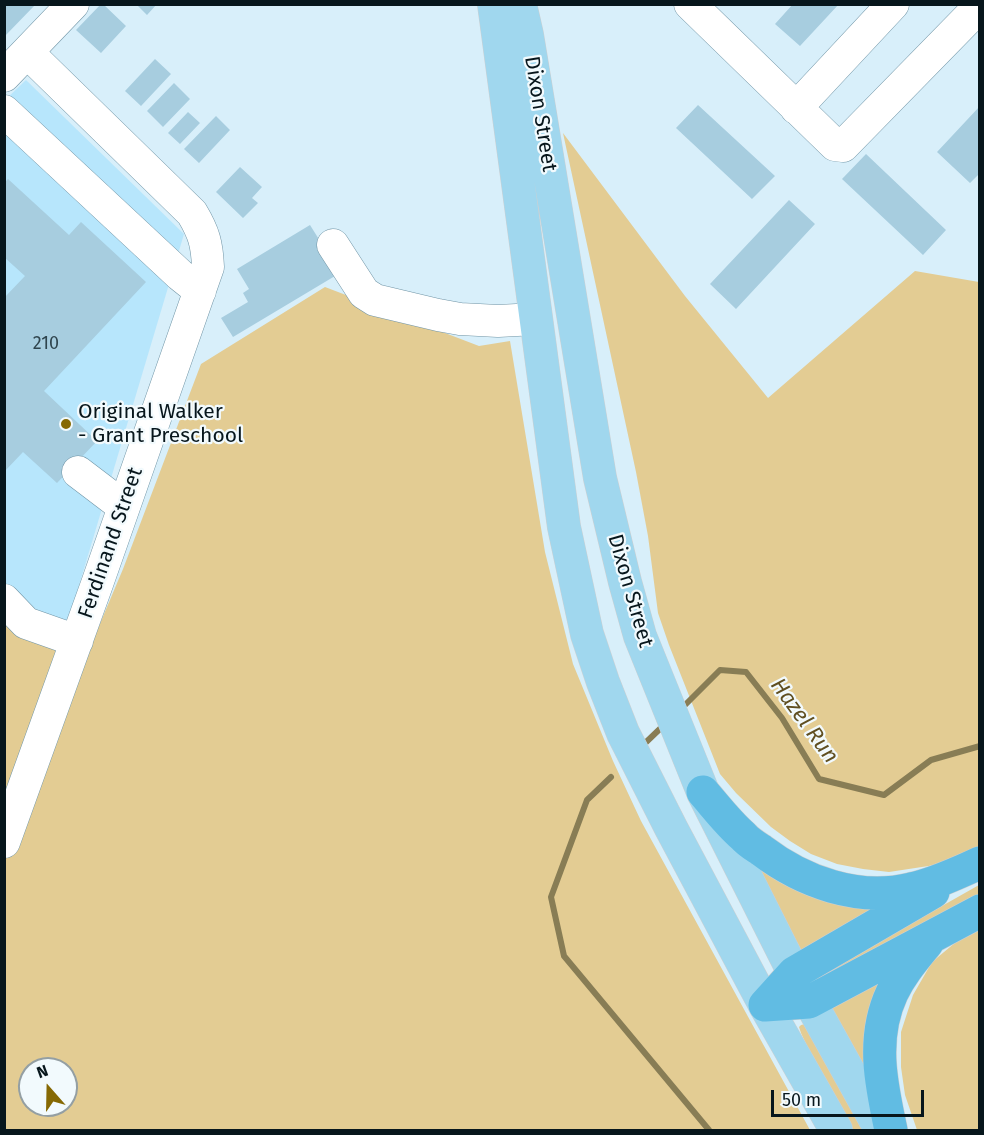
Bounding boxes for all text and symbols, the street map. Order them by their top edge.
street label: Dixon Street [518,54,562,174]
house number: 210 [33,333,59,355]
place label: Original Walker - Grant Preschool [78,399,243,449]
marker: Original Walker - Grant Preschool [59,417,73,431]
street label: Ferdinand Street [73,464,149,622]
street label: Dixon Street [602,532,658,650]
water label: Hazel Run [764,673,844,769]
north arrow [18,1057,78,1117]
text: N [34,1061,51,1082]
scale bar [774,1078,927,1116]
text: 50 m [782,1089,821,1111]

